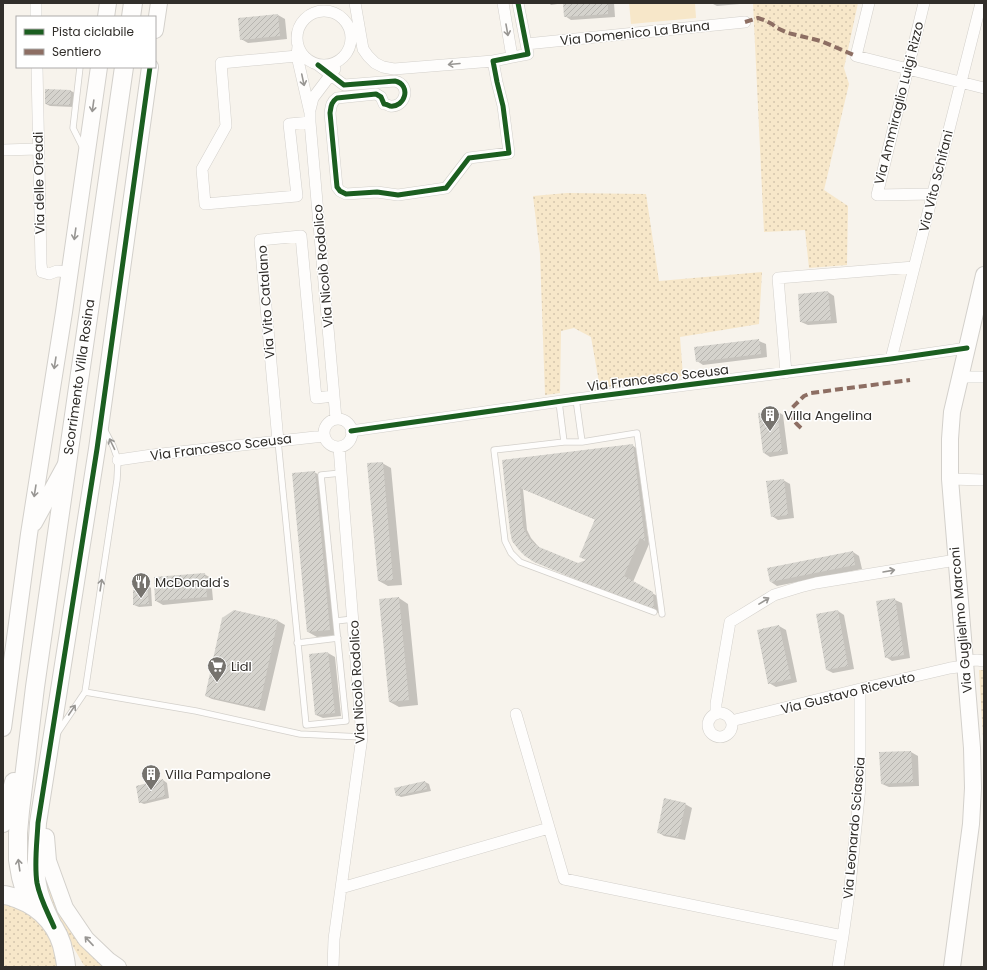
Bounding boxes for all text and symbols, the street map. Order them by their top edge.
legend [16,16,156,68]
street label: Via Domenico La Bruna [559,16,711,50]
street label: Via Ammiraglio Luigi Rizzo [870,19,928,187]
text: Pista ciclabile [52,23,134,40]
one-way arrow [503,23,511,36]
text: Sentiero [52,43,101,60]
one-way arrow [448,60,461,67]
one-way arrow [299,73,307,86]
one-way arrow [89,99,97,112]
street label: Via Vito Schifani [914,128,958,234]
street label: Via delle Oreadi [29,131,49,235]
street label: Via Nicolò Rodolico [308,204,338,328]
one-way arrow [71,227,79,240]
street label: Via Vito Catalano [253,245,279,359]
street label: Scorrimento Villa Rosina [59,298,99,456]
one-way arrow [51,356,59,369]
street label: Via Francesco Sceusa [586,360,730,396]
building icon: Villa Angelina [759,404,781,432]
place label: Villa Angelina [784,406,872,425]
street label: Via Francesco Sceusa [149,429,293,465]
one-way arrow [108,438,115,450]
one-way arrow [31,484,39,497]
street label: Via Guglielmo Marconi [945,546,977,694]
one-way arrow [882,567,895,575]
restaurant icon: McDonald's [130,571,152,599]
place label: McDonald's [155,573,230,592]
one-way arrow [97,579,105,592]
one-way arrow [758,597,769,605]
street label: Via Nicolò Rodolico [344,620,370,744]
supermarket icon: Lidl [206,655,228,683]
place label: Lidl [231,657,252,676]
street label: Via Gustavo Ricevuto [779,667,917,719]
one-way arrow [68,705,76,716]
street label: Via Leonardo Sciascia [838,756,870,900]
building icon: Villa Pampalone [140,763,162,791]
place label: Villa Pampalone [165,765,271,784]
one-way arrow [15,859,23,872]
one-way arrow [84,936,93,946]

